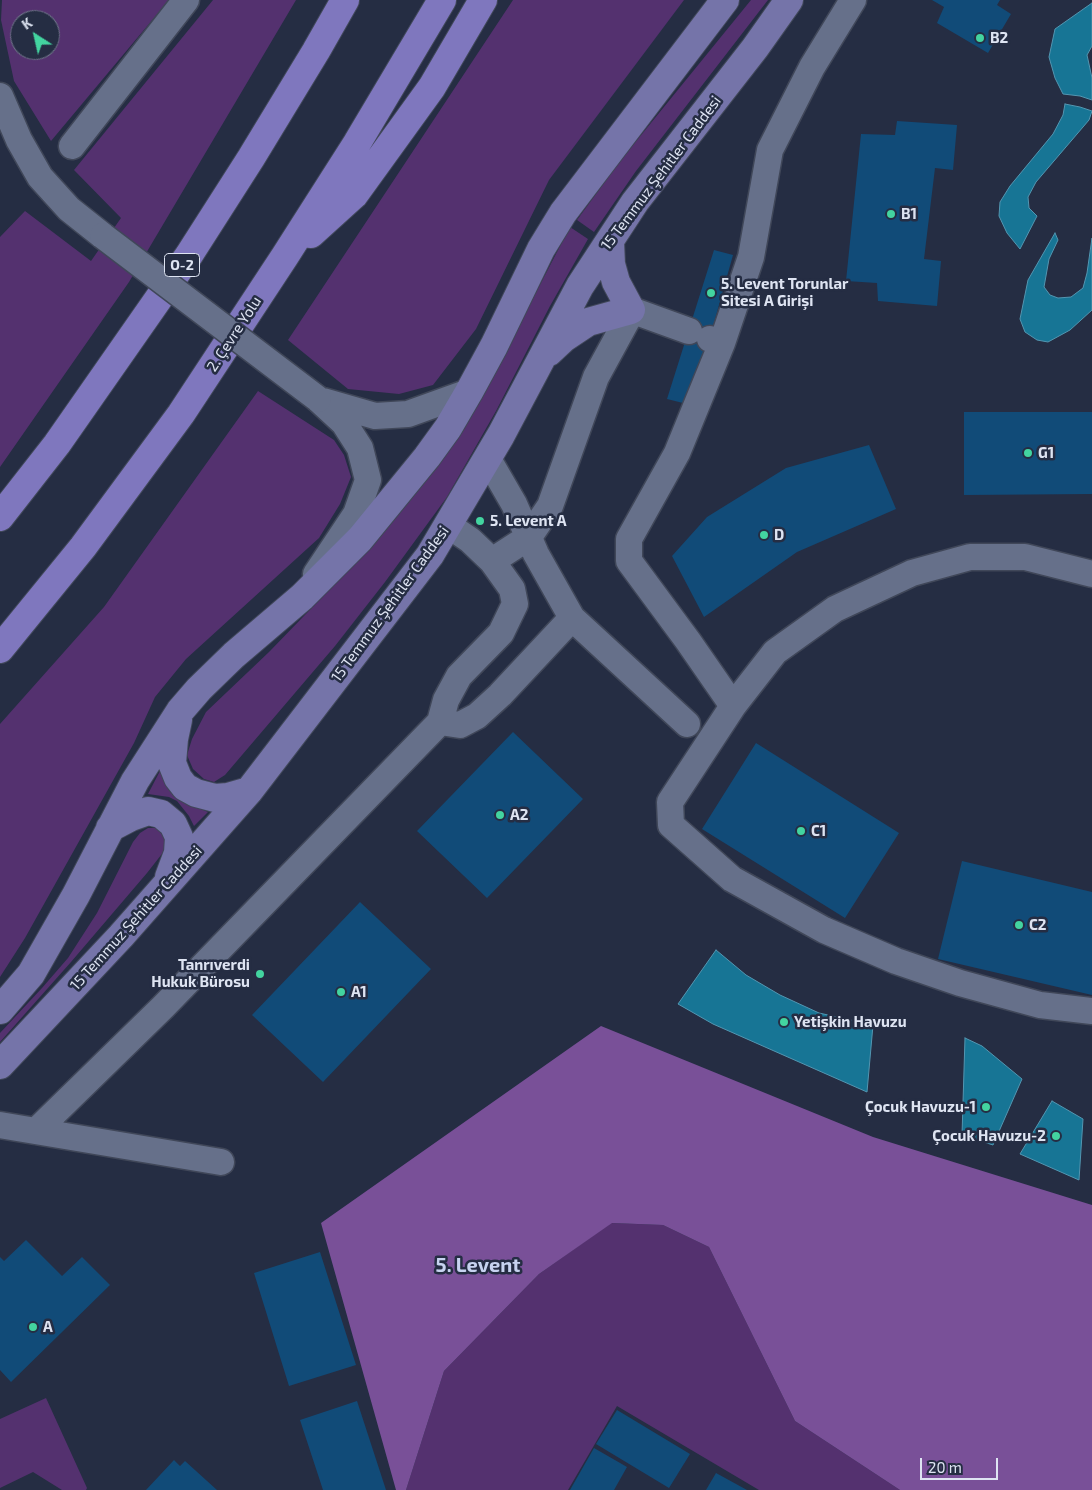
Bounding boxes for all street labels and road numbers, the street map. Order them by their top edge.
street label: 15 Temmuz Şehitler Caddesi [597,92,725,254]
road number: O-2 [164,254,200,276]
street label: 2. Çevre Yolu [203,293,265,375]
street label: 15 Temmuz Şehitler Caddesi [327,523,453,685]
street label: 15 Temmuz Şehitler Caddesi [66,842,206,994]

